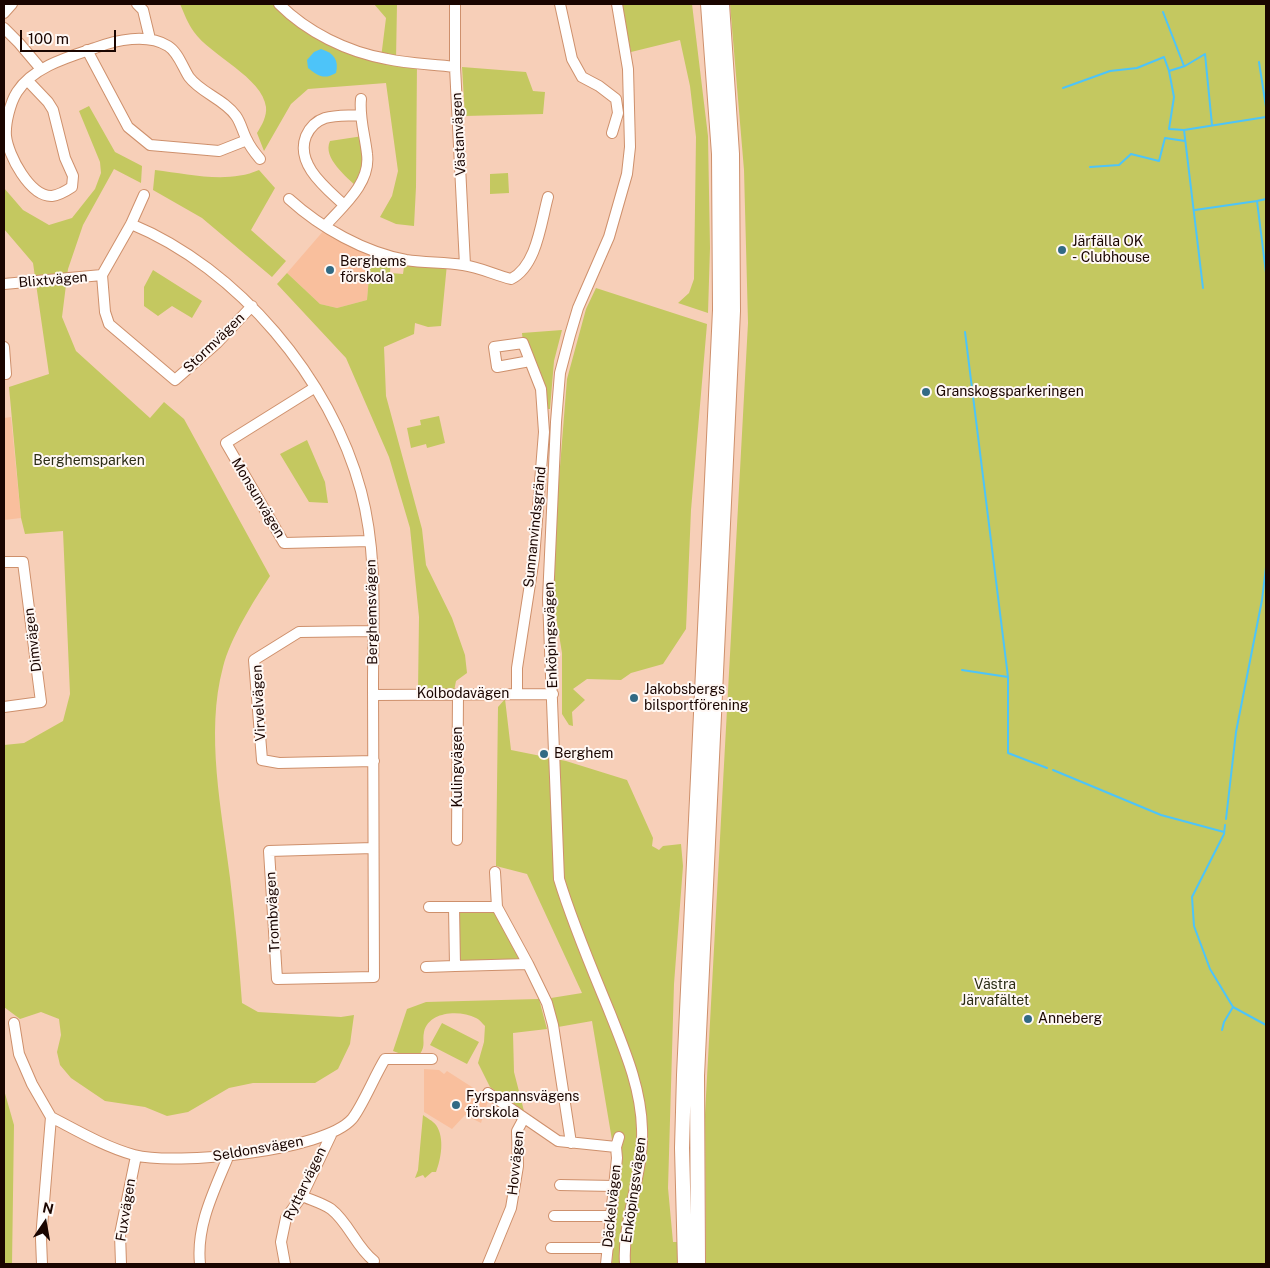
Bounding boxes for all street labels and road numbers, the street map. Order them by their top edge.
street label: Västanvägen [448,92,470,176]
street label: Blixtvägen [18,269,88,291]
street label: Stormvägen [180,310,248,376]
street label: Monsunvägen [227,455,289,541]
street label: Sunnanvindsgränd [520,466,550,588]
street label: Berghemsvägen [363,559,381,665]
street label: Enköpingsvägen [541,581,561,689]
street label: Dimvägen [21,607,45,673]
street label: Virvelvägen [249,664,269,742]
street label: Kolbodavägen [417,686,509,702]
street label: Kulingvägen [450,726,466,808]
street label: Trombvägen [263,871,283,953]
street label: Hovvägen [504,1130,528,1196]
street label: Seldonsvägen [211,1133,305,1165]
street label: Enköpingsvägen [618,1136,650,1244]
street label: Ryttarvägen [280,1145,330,1223]
street label: Däckelvägen [599,1164,625,1248]
street label: Fuxvägen [113,1177,139,1243]

